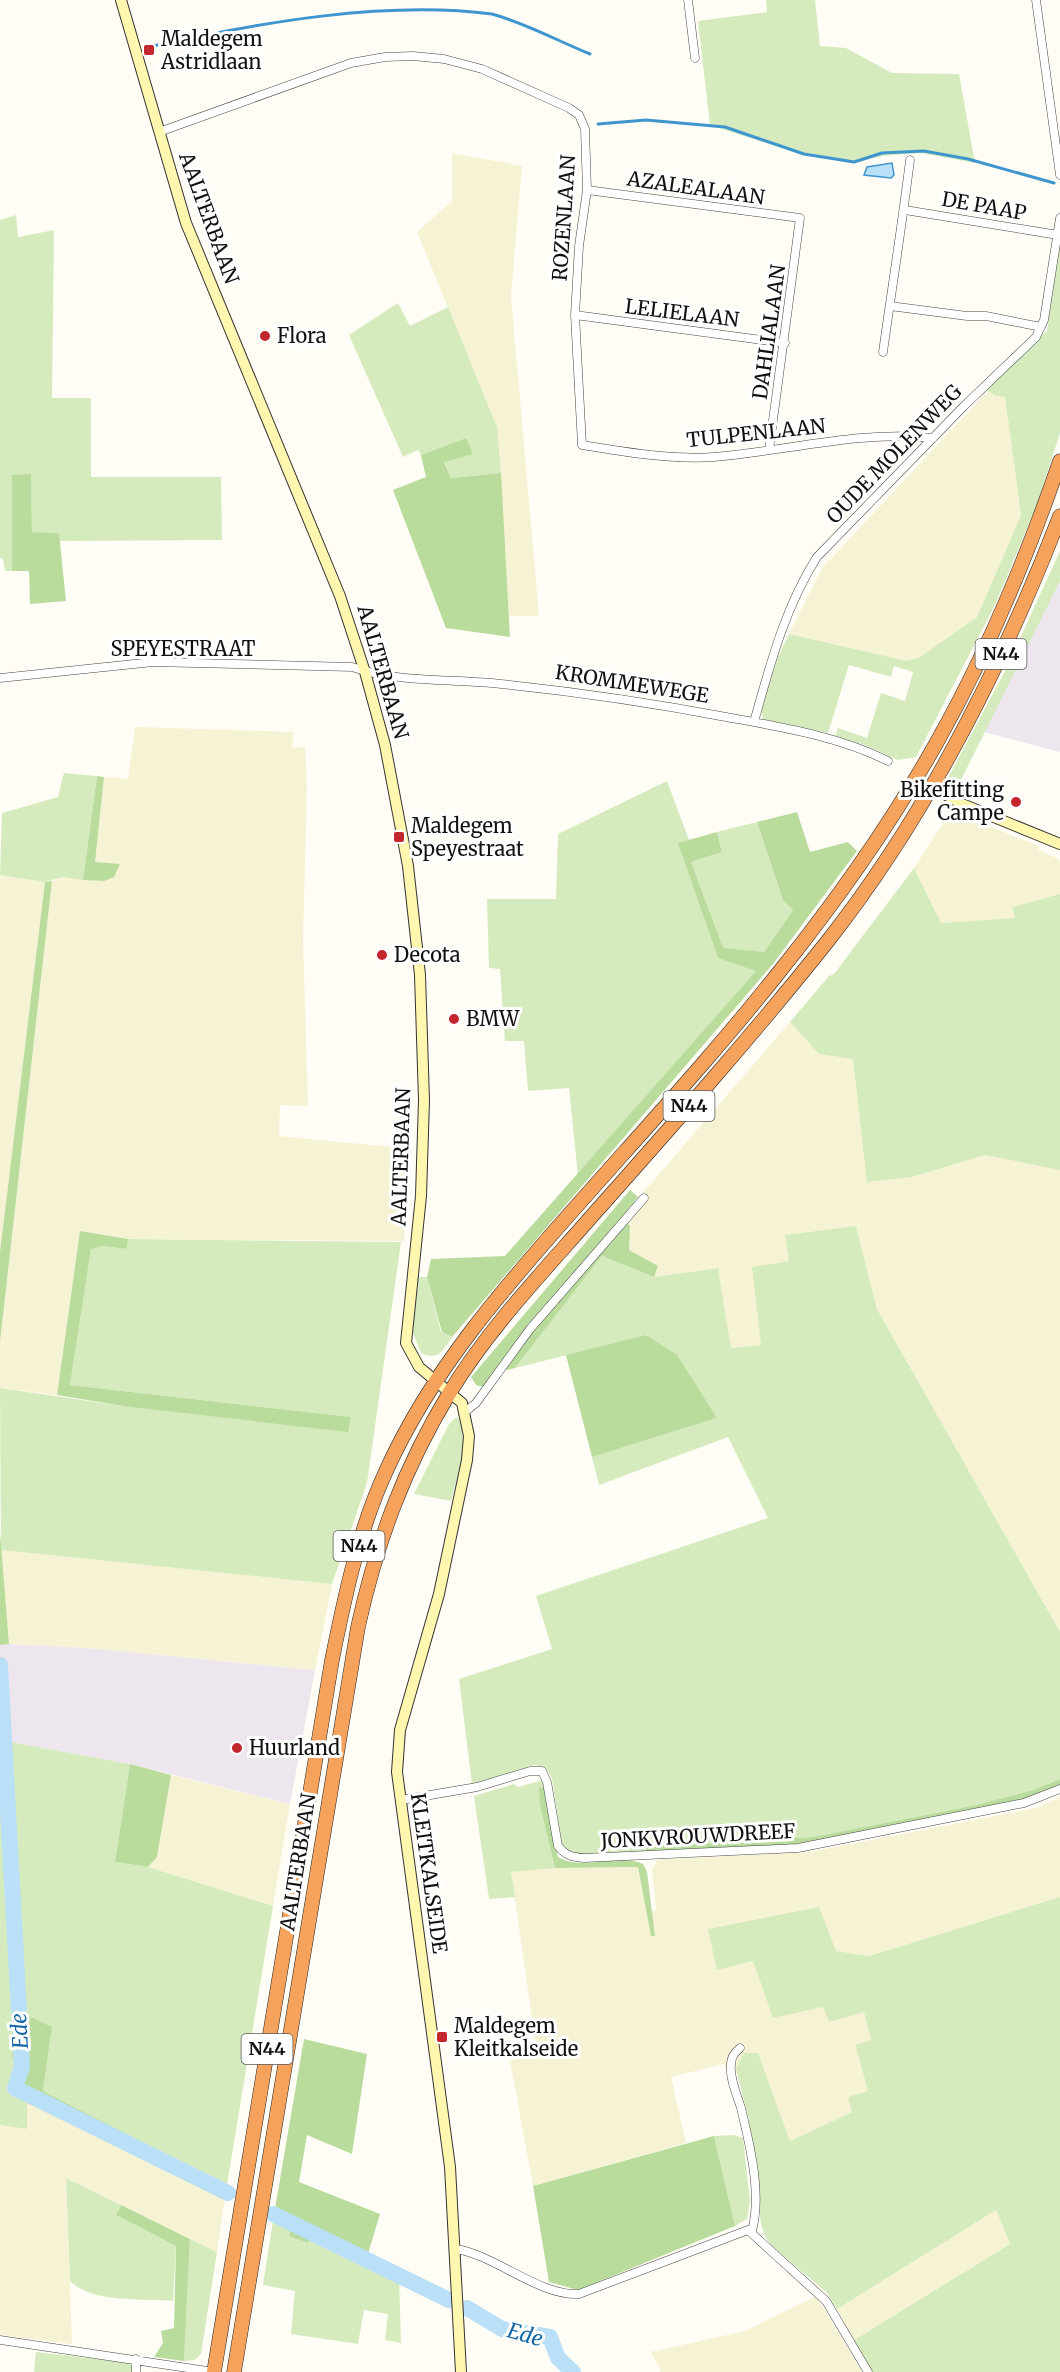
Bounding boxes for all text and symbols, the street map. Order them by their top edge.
place label: Maldegem Astridlaan [160,26,263,74]
marker: Maldegem Astridlaan [142,43,156,57]
street label: AALTERBAAN [174,148,245,288]
street label: ROZENLAAN [547,153,580,282]
street label: AZALEALAAN [625,165,767,210]
street label: DE PAAP [940,186,1028,225]
street label: DAHLIALAAN [747,262,790,401]
street label: LELIELAAN [624,293,741,332]
place label: Flora [277,323,327,348]
marker: Flora [258,329,272,343]
street label: OUDE MOLENWEG [821,379,967,528]
street label: TULPENLAAN [685,413,827,452]
street label: AALTERBAAN [352,601,415,742]
street label: SPEYESTRAAT [111,636,256,661]
road number: N44 [976,639,1026,669]
street label: KROMMEWEGE [554,659,711,708]
place label: Bikefitting Campe [900,777,1004,825]
marker: Bikefitting Campe [1009,795,1023,809]
place label: Maldegem Speyestraat [411,813,524,861]
marker: Maldegem Speyestraat [392,830,406,844]
place label: Decota [394,942,461,967]
marker: Decota [375,948,389,962]
place label: BMW [466,1006,520,1031]
marker: BMW [447,1012,461,1026]
street label: AALTERBAAN [386,1087,415,1228]
road number: N44 [664,1091,714,1121]
road number: N44 [334,1531,385,1561]
place label: Huurland [249,1735,340,1760]
marker: Huurland [230,1741,244,1755]
street label: AALTERBAAN [274,1791,321,1933]
street label: KLEITKALSEIDE [406,1791,453,1955]
street label: JONKVROUWDREEF [599,1818,796,1853]
water label: Ede [5,2012,34,2050]
place label: Maldegem Kleitkalseide [454,2013,578,2061]
marker: Maldegem Kleitkalseide [435,2030,449,2044]
road number: N44 [242,2034,292,2064]
water label: Ede [504,2317,546,2352]

